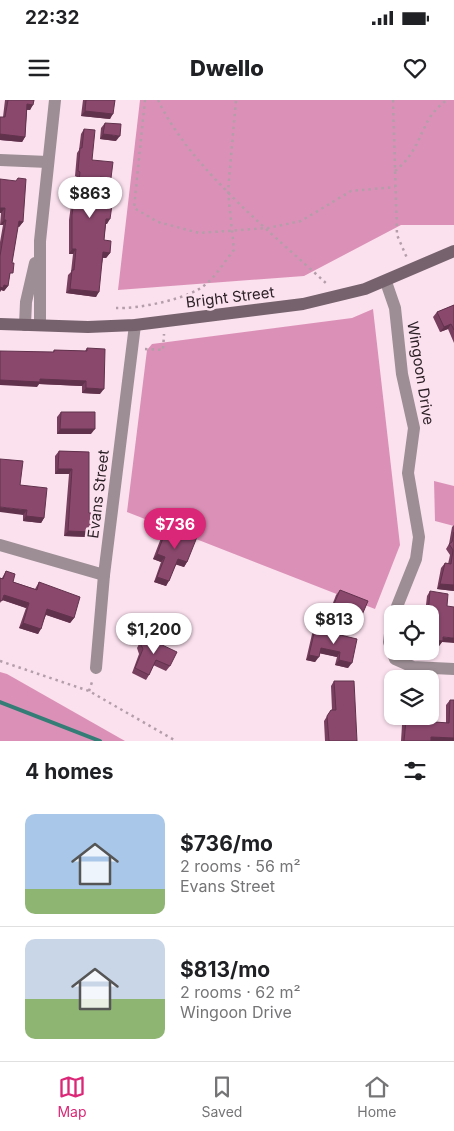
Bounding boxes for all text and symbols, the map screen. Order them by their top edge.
text: 22:32 [25,6,80,29]
icon: menu [25,54,53,82]
icon: heart [401,54,429,82]
text: Dwello [190,55,264,81]
pin: $863 [60,176,120,219]
text: $863 [69,183,111,203]
street label: Bright Street [185,282,275,312]
street label: Wingoon Drive [403,320,439,426]
street label: Evans Street [83,449,113,539]
pin: $736 [145,508,205,550]
text: $736 [155,514,195,534]
pin: $813 [304,602,364,645]
map controls [384,605,439,725]
button: locate [384,605,439,660]
text: $813 [315,609,353,629]
pin: $1,200 [113,612,195,655]
text: $1,200 [127,619,181,639]
button: layers [384,670,439,725]
icon: filters [401,757,429,785]
text: 4 homes [25,759,114,784]
text: $736/mo [180,831,273,856]
icon: home [65,834,125,894]
text: 2 rooms · 56 m² [180,856,301,876]
text: Evans Street [180,876,275,896]
text: $813/mo [180,957,270,982]
icon: home [65,959,125,1019]
text: 2 rooms · 62 m² [180,982,301,1002]
text: Wingoon Drive [180,1002,292,1022]
tab: Map [57,1073,87,1120]
tab: Saved [201,1073,242,1120]
tab: Home [357,1073,397,1120]

